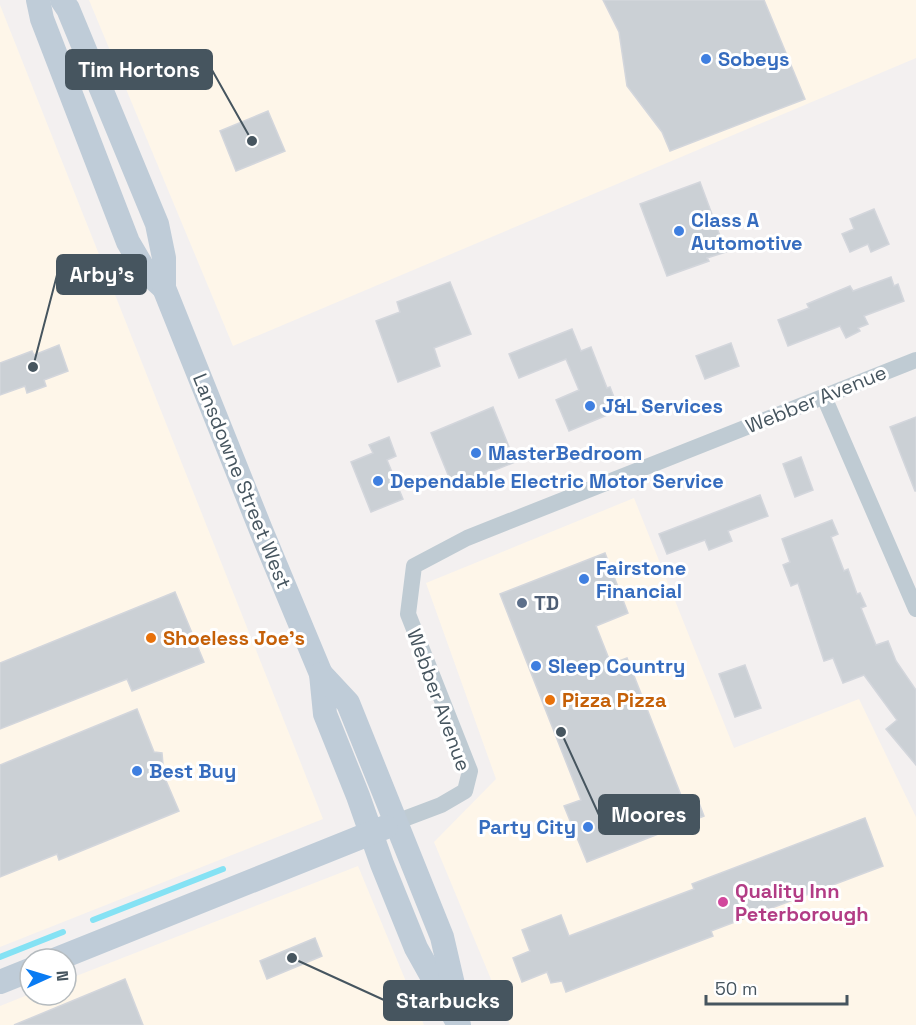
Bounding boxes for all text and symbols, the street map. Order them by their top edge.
place label: Sobeys [718,46,789,72]
callout: Tim Hortons [66,50,212,89]
marker: Sobeys [699,52,713,66]
text: Tim Hortons [78,56,200,83]
place label: Class A Automotive [691,207,803,256]
marker: Class A Automotive [672,224,686,238]
callout: Arby's [57,255,146,294]
text: Arby's [70,261,134,288]
street label: Webber Avenue [742,359,890,439]
street label: Lansdowne Street West [187,369,297,593]
place label: J&L Services [602,393,723,419]
marker: J&L Services [583,399,597,413]
place label: MasterBedroom [488,440,642,466]
marker: MasterBedroom [469,446,483,460]
place label: Dependable Electric Motor Service [390,468,724,494]
marker: Dependable Electric Motor Service [371,474,385,488]
place label: Fairstone Financial [596,555,686,604]
marker: Fairstone Financial [577,572,591,586]
place label: TD [534,590,559,616]
marker: TD [515,596,529,610]
place label: Shoeless Joe's [163,625,305,651]
street label: Webber Avenue [401,625,477,775]
marker: Shoeless Joe's [144,631,158,645]
place label: Sleep Country [548,653,685,679]
marker: Sleep Country [529,659,543,673]
place label: Pizza Pizza [562,687,667,713]
marker: Pizza Pizza [543,693,557,707]
place label: Best Buy [149,758,236,784]
marker: Best Buy [130,764,144,778]
callout: Moores [599,795,699,834]
text: Moores [611,801,687,828]
place label: Party City [478,814,576,840]
marker: Party City [581,820,595,834]
place label: Quality Inn Peterborough [735,878,868,927]
marker: Quality Inn Peterborough [716,895,730,909]
north arrow [18,947,78,1007]
scale bar [706,968,847,1006]
text: N [52,970,73,982]
text: 50 m [715,977,757,1000]
callout: Starbucks [384,981,512,1020]
text: Starbucks [396,987,500,1014]

